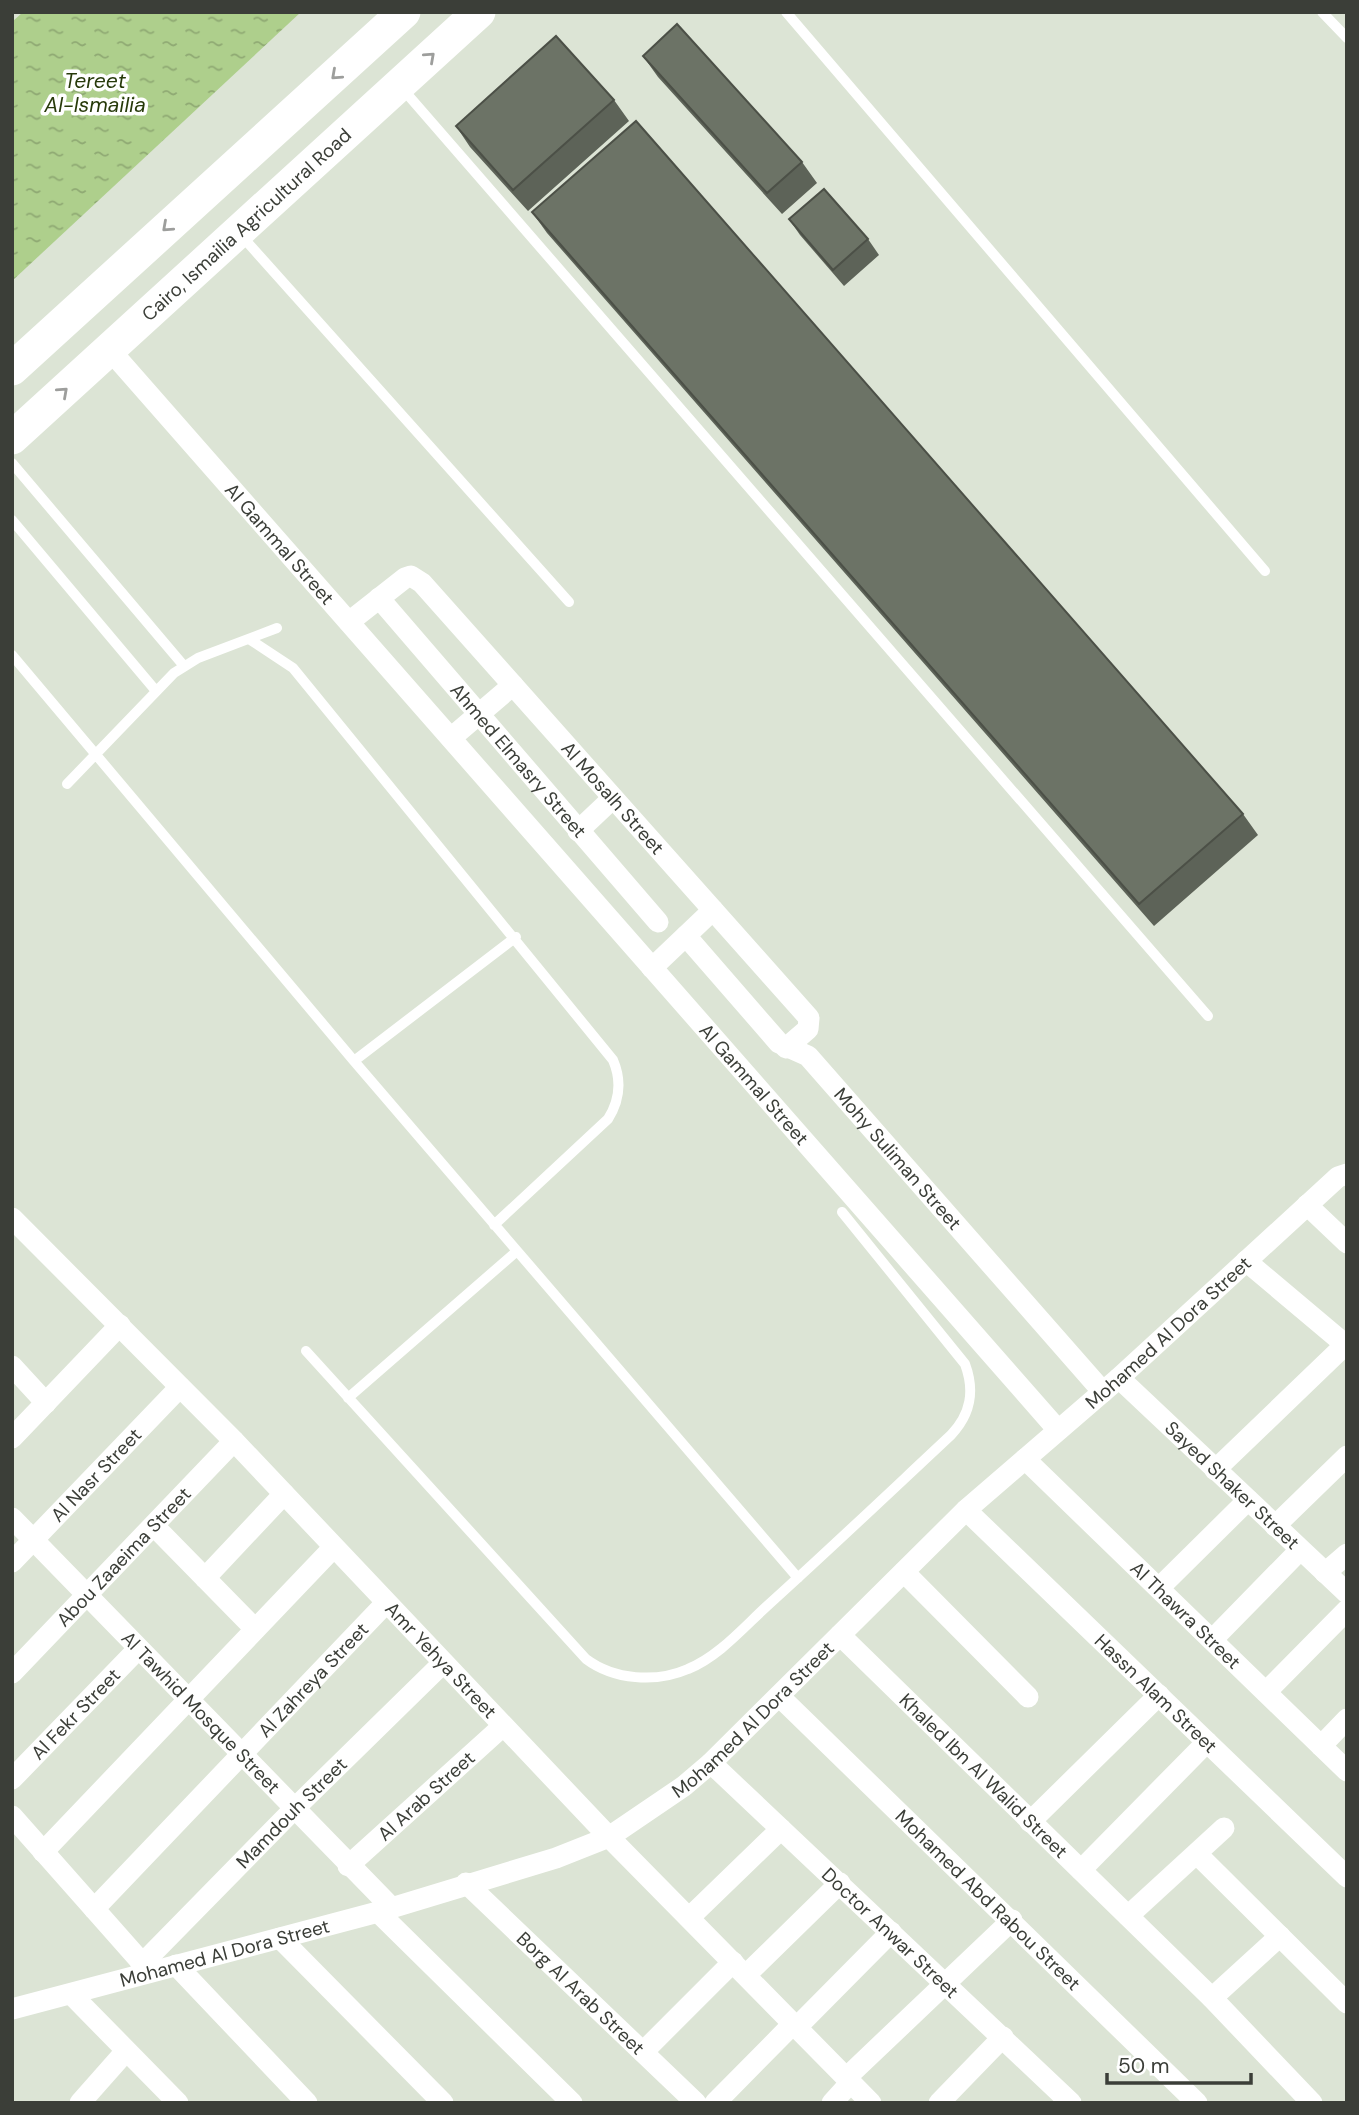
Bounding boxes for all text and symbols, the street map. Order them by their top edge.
one-way arrow [422,53,435,65]
one-way arrow [331,66,344,79]
water label: Tereet Al-Ismailia [43,67,146,119]
street label: Cairo, Ismailia Agricultural Road [136,122,356,326]
one-way arrow [162,219,175,232]
one-way arrow [55,387,68,400]
street label: Al Gammal Street [220,477,340,610]
street label: Ahmed Elmasry Street [445,677,592,843]
street label: Al Mosalh Street [556,736,670,860]
street label: Al Gammal Street [694,1018,814,1150]
street label: Mohy Suliman Street [829,1082,967,1235]
street label: Mohamed Al Dora Street [1080,1251,1256,1414]
street label: Sayed Shaker Street [1160,1415,1305,1555]
street label: Al Nasr Street [45,1422,147,1527]
street label: Abou Zaaeima Street [51,1481,196,1632]
street label: Al Thawra Street [1125,1556,1246,1674]
street label: Amr Yehya Street [380,1596,502,1723]
street label: Al Zahreya Street [252,1617,374,1743]
street label: Al Tawhid Mosque Street [116,1625,286,1799]
street label: Hassn Alam Street [1089,1628,1223,1758]
street label: Mohamed Al Dora Street [667,1636,839,1803]
street label: Al Fekr Street [25,1663,125,1765]
street label: Khaled Ibn Al Walid Street [894,1687,1074,1863]
street label: Al Arab Street [372,1745,480,1846]
street label: Mamdouh Street [230,1752,352,1874]
street label: Mohamed Abd Rabou Street [890,1804,1086,1996]
street label: Doctor Anwar Street [817,1862,964,2003]
street label: Mohamed Al Dora Street [117,1913,332,1992]
street label: Borg Al Arab Street [512,1926,650,2060]
scale bar [1107,2042,1250,2086]
text: 50 m [1118,2052,1169,2080]

